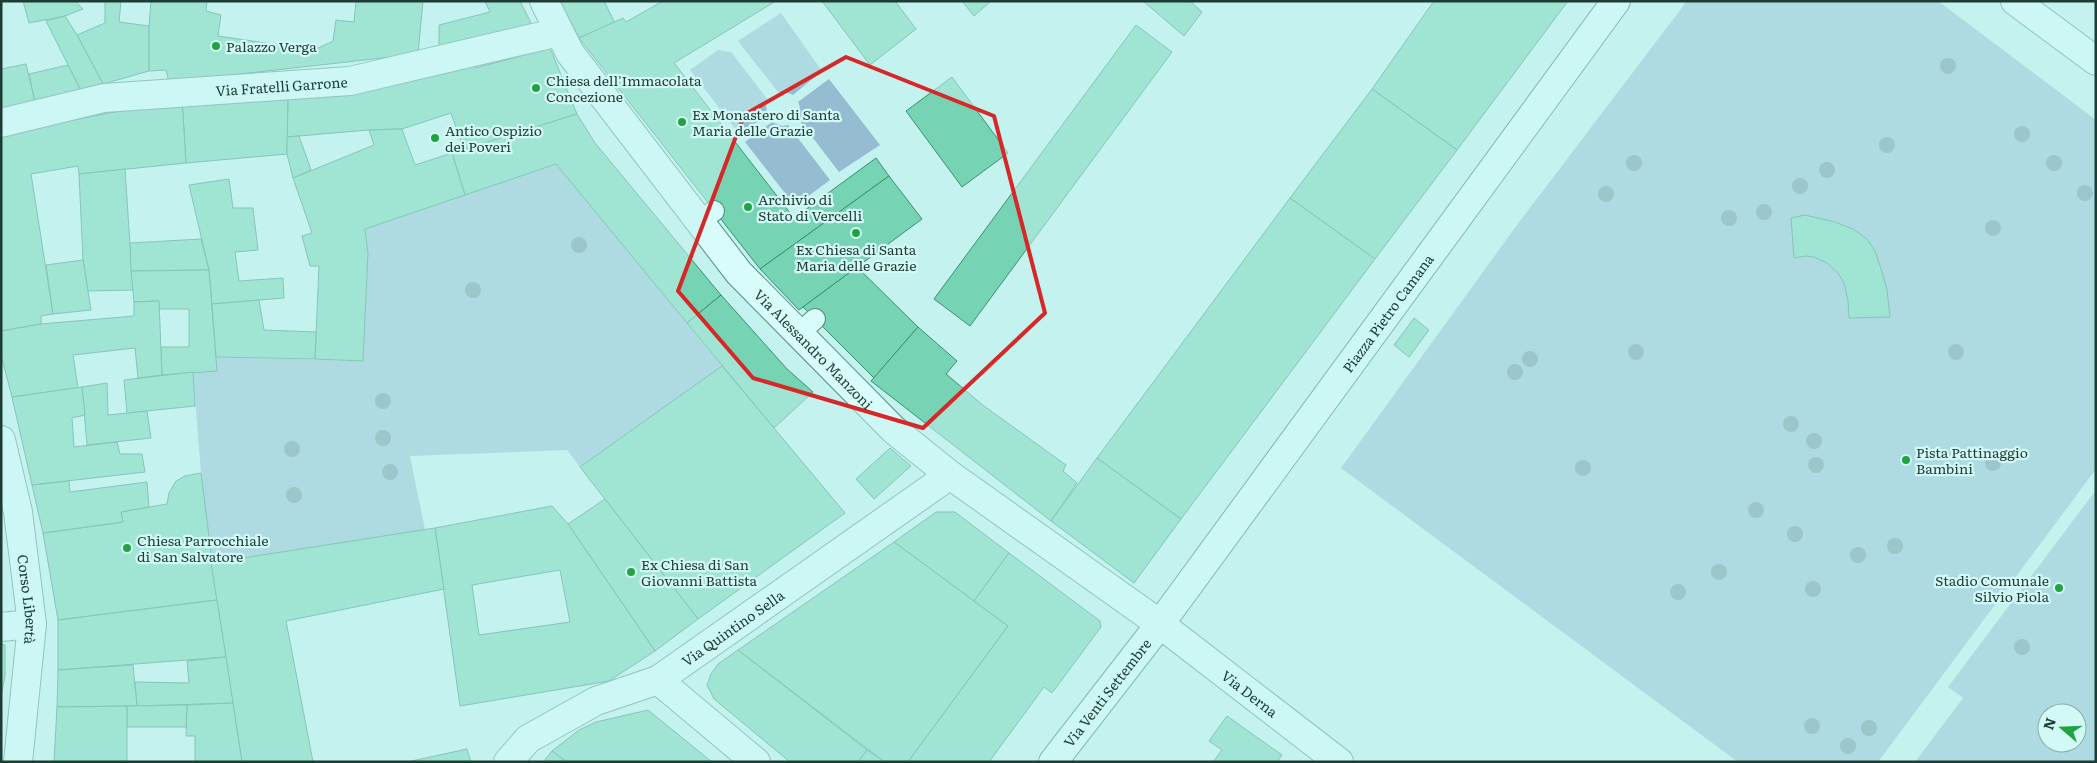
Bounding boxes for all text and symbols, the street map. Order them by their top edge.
place label: Palazzo Verga [226,36,317,56]
marker: Palazzo Verga [210,40,222,52]
place label: Chiesa dell'Immacolata Concezione [546,70,702,106]
street label: Via Fratelli Garrone [215,71,348,100]
marker: Chiesa dell'Immacolata Concezione [530,82,542,94]
place label: Ex Monastero di Santa Maria delle Grazie [692,104,841,140]
marker: Ex Monastero di Santa Maria delle Grazie [676,116,688,128]
place label: Antico Ospizio dei Poveri [445,120,542,156]
marker: Antico Ospizio dei Poveri [429,132,441,144]
place label: Archivio di Stato di Vercelli [758,189,862,225]
marker: Archivio di Stato di Vercelli [742,201,754,213]
marker: Ex Chiesa di Santa Maria delle Grazie [850,227,862,239]
place label: Ex Chiesa di Santa Maria delle Grazie [795,239,917,275]
street label: Piazza Pietro Camana [1337,249,1438,376]
street label: Via Alessandro Manzoni [750,284,878,414]
place label: Pista Pattinaggio Bambini [1916,442,2028,478]
marker: Pista Pattinaggio Bambini [1900,454,1912,466]
place label: Chiesa Parrocchiale di San Salvatore [137,530,269,566]
marker: Chiesa Parrocchiale di San Salvatore [121,542,133,554]
street label: Corso Libertà [13,553,42,646]
place label: Ex Chiesa di San Giovanni Battista [641,554,758,590]
marker: Ex Chiesa di San Giovanni Battista [625,566,637,578]
place label: Stadio Comunale Silvio Piola [1935,570,2049,606]
marker: Stadio Comunale Silvio Piola [2053,582,2065,594]
street label: Via Quintino Sella [677,584,788,671]
street label: Via Venti Settembre [1058,634,1155,751]
street label: Via Derna [1217,665,1283,722]
north arrow [2037,703,2087,753]
text: N [2037,714,2060,732]

